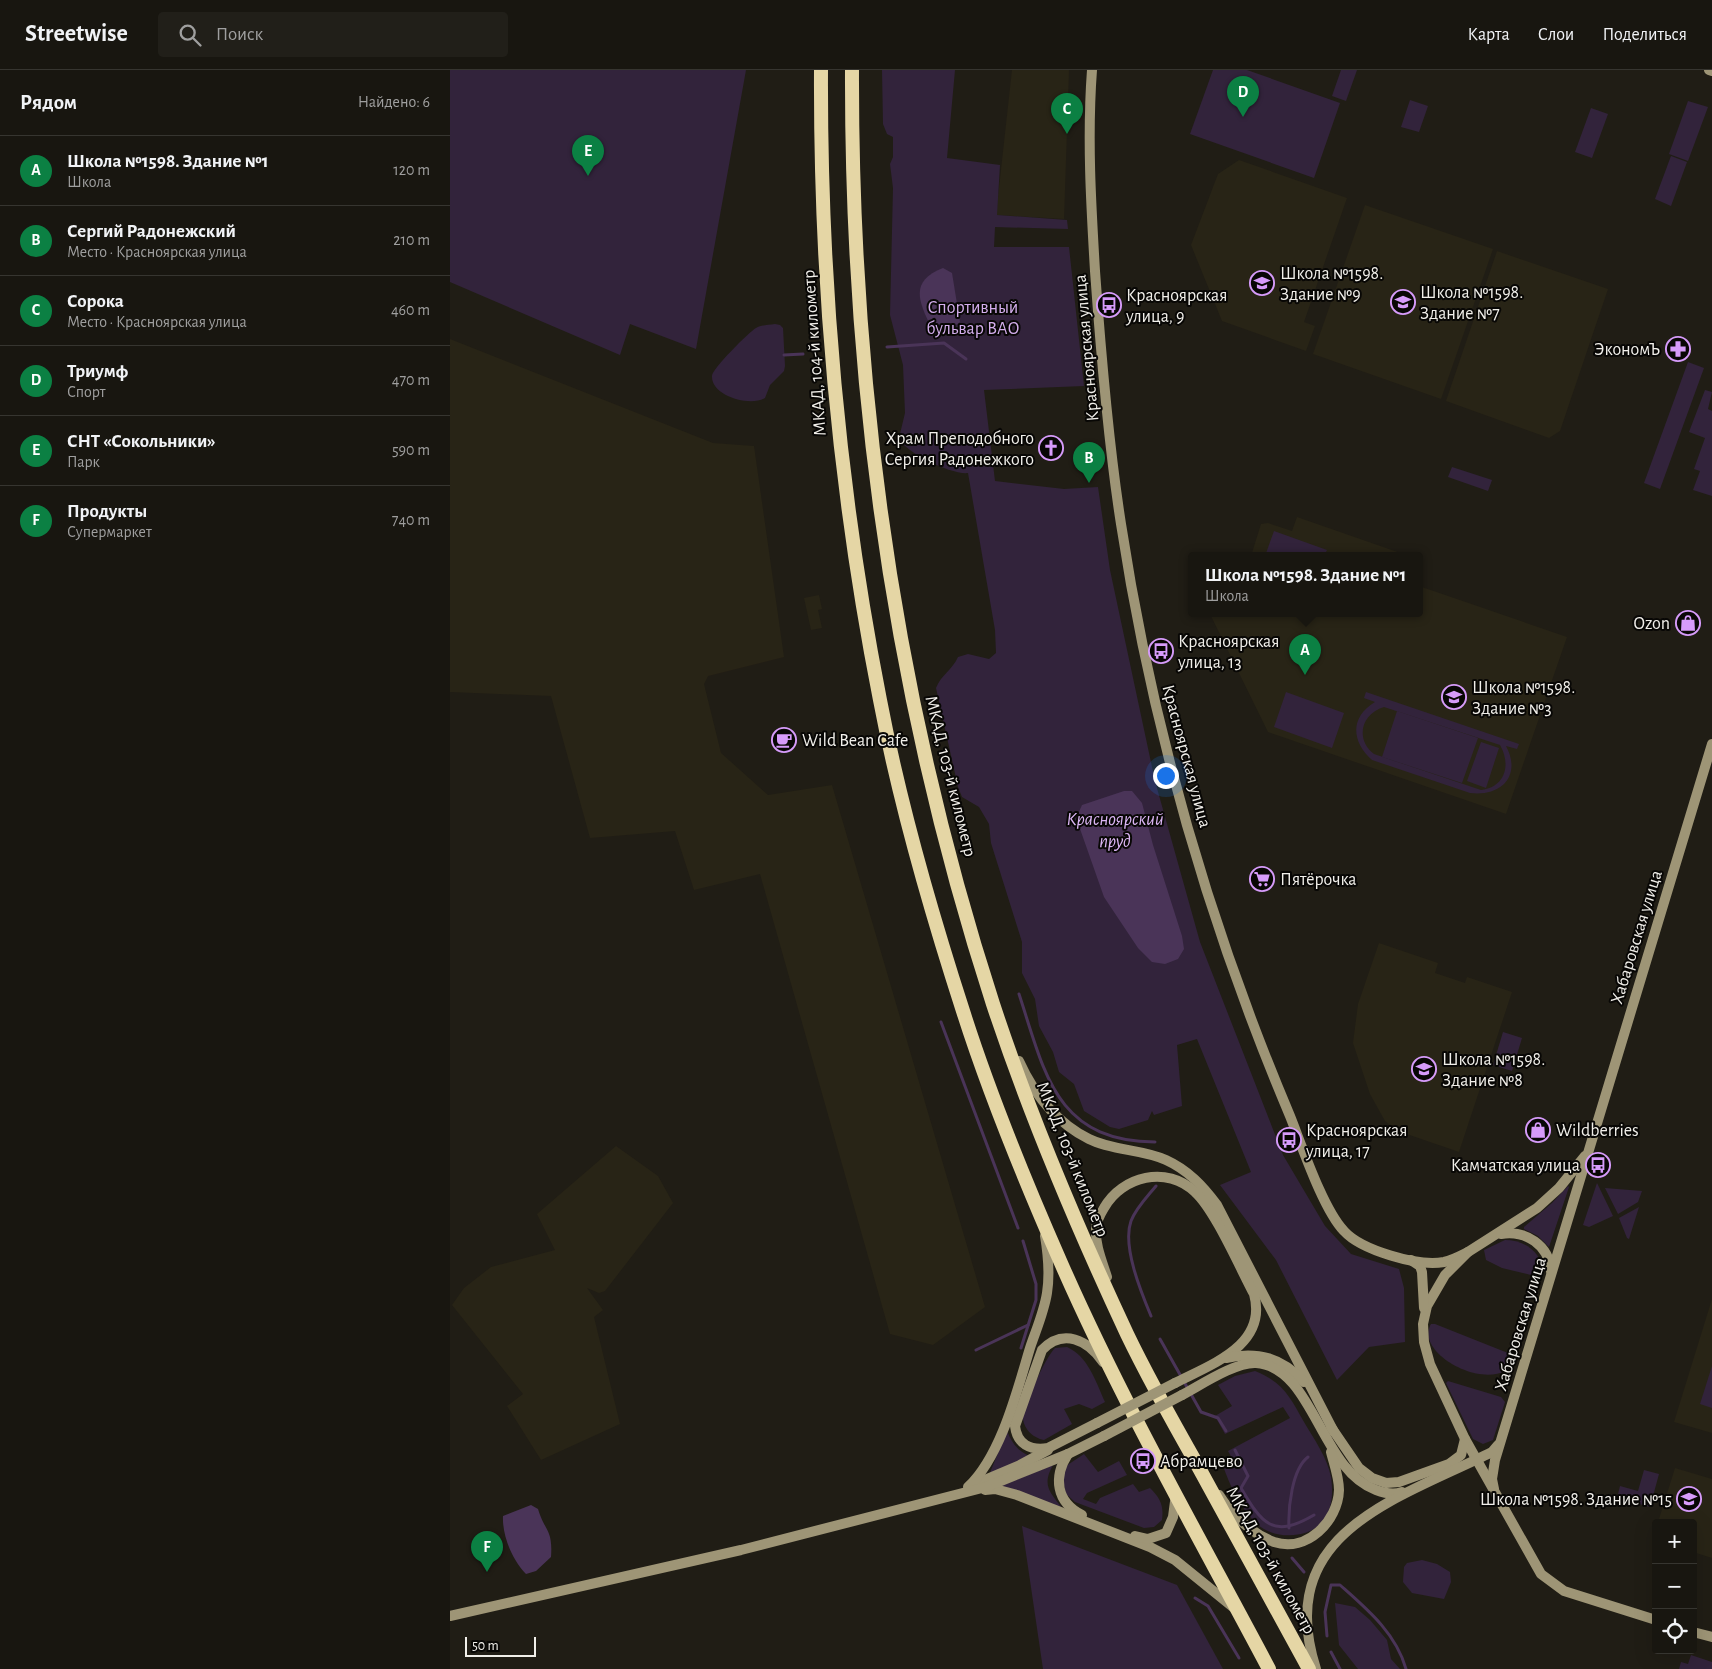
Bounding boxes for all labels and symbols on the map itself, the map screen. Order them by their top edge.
pin: D [1227,76,1259,117]
pin: C [1051,93,1083,134]
pin: E [572,135,604,176]
place label: Школа №1598. Здание №9 [1280,265,1383,304]
street label: МКАД, 104-й километр [800,269,830,437]
school or university icon: Школа №1598. Здание №9 [1249,270,1275,296]
street label: Красноярская улица [1072,274,1102,422]
place label: Школа №1598. Здание №7 [1420,284,1523,323]
place label: Красноярская улица, 9 [1125,287,1228,326]
school or university icon: Школа №1598. Здание №7 [1390,289,1416,315]
bus stop icon: Красноярская улица, 9 [1096,292,1122,318]
park label: Спортивный бульвар ВАО [926,299,1020,338]
pharmacy icon: ЭкономЪ [1665,336,1691,362]
place label: ЭкономЪ [1594,341,1660,359]
place label: Храм Преподобного Сергия Радонежкого [885,429,1034,469]
church icon: Храм Преподобного Сергия Радонежкого [1038,435,1064,461]
pin: B [1073,442,1105,483]
shop icon: Ozon [1675,610,1701,636]
place label: Ozon [1633,615,1670,633]
place label: Красноярская улица, 13 [1177,633,1280,672]
pin: A [1289,634,1321,675]
bus stop icon: Красноярская улица, 13 [1148,638,1174,664]
place label: Школа №1598. Здание №3 [1472,679,1575,718]
street label: Красноярская улица [1158,683,1214,830]
school or university icon: Школа №1598. Здание №3 [1441,684,1467,710]
street label: МКАД, 103-й километр [921,694,979,859]
cafe icon: Wild Bean Cafe [771,727,797,753]
place label: Wild Bean Cafe [802,732,908,750]
your location [1153,763,1179,789]
water label: Красноярский пруд [1066,810,1164,851]
supermarket icon: Пятёрочка [1249,866,1275,892]
street label: Хабаровская улица [1607,868,1666,1006]
place label: Пятёрочка [1280,871,1357,889]
place label: Школа №1598. Здание №8 [1442,1051,1545,1090]
school or university icon: Школа №1598. Здание №8 [1411,1056,1437,1082]
street label: МКАД, 103-й километр [1033,1079,1111,1239]
shop icon: Wildberries [1525,1117,1551,1143]
place label: Красноярская улица, 17 [1305,1122,1408,1161]
place label: Wildberries [1556,1122,1639,1140]
bus stop icon: Красноярская улица, 17 [1276,1127,1302,1153]
bus stop icon: Камчатская улица [1585,1152,1611,1178]
place label: Камчатская улица [1451,1157,1580,1175]
street label: Хабаровская улица [1491,1255,1550,1393]
bus stop icon: Абрамцево [1130,1448,1156,1474]
place label: Абрамцево [1160,1452,1242,1471]
street label: МКАД, 103-й километр [1222,1484,1318,1637]
school or university icon: Школа №1598. Здание №15 [1676,1486,1702,1512]
place label: Школа №1598. Здание №15 [1480,1491,1672,1509]
pin: F [471,1531,503,1572]
scale bar [465,1634,536,1657]

